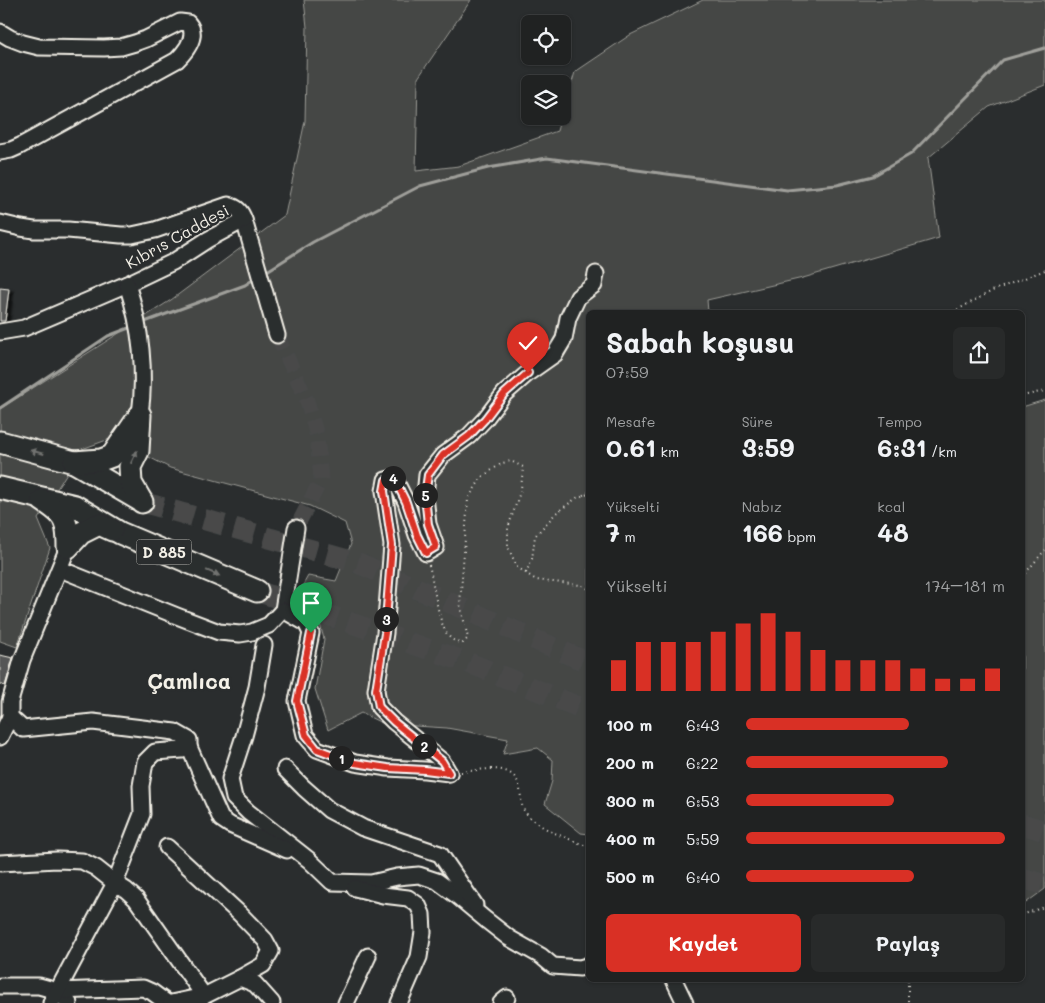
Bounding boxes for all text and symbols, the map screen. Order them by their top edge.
map controls [521,15,571,125]
button: locate [521,15,571,65]
button: layers [521,75,571,125]
street label: Kıbrıs Caddesi [122,199,232,273]
pin [507,322,549,373]
text: Sabah koşusu [606,324,794,360]
button: share [953,327,1005,379]
icon: check [514,329,542,357]
text: 07:59 [606,361,649,382]
text: Mesafe [606,412,655,431]
text: Süre [742,412,773,431]
text: Tempo [877,412,922,431]
text: 0.61 [606,431,656,463]
text: 3:59 [742,431,794,463]
text: 6:31 [877,431,926,463]
text: km [656,442,679,461]
text: /km [926,442,957,461]
one-way arrow [30,448,45,456]
one-way arrow [131,450,139,464]
pin: 4 [380,466,406,490]
text: 4 [389,469,398,488]
pin: 5 [412,482,438,508]
text: 5 [421,486,430,505]
text: Yükselti [606,497,660,516]
text: Nabız [742,497,782,516]
text: kcal [877,497,905,516]
text: 7 [606,516,620,548]
text: 166 [742,516,783,548]
text: 48 [877,516,909,548]
text: m [620,527,636,546]
text: bpm [783,527,816,546]
road number: D 885 [136,540,192,564]
one-way arrow [206,569,220,577]
text: Yükselti [606,575,667,596]
text: 174–181 m [925,575,1005,596]
pin [290,582,332,633]
icon: arrive [297,589,325,617]
pin: 3 [374,606,398,632]
text: 3 [382,610,391,629]
district label: Çamlıca [147,667,231,694]
text: 100 m [606,714,652,735]
text: 6:43 [686,714,719,735]
pin: 2 [412,734,436,758]
text: 2 [421,737,428,756]
pin: 1 [328,746,354,770]
text: 1 [338,749,345,768]
text: 200 m [606,752,654,773]
text: 6:22 [686,752,718,773]
text: 300 m [606,790,655,811]
text: 6:53 [686,790,719,811]
text: 400 m [606,828,655,849]
text: 5:59 [686,828,719,849]
text: 500 m [606,866,654,887]
text: 6:40 [686,866,720,887]
button: Kaydet [606,914,801,972]
button: Paylaş [811,914,1005,972]

